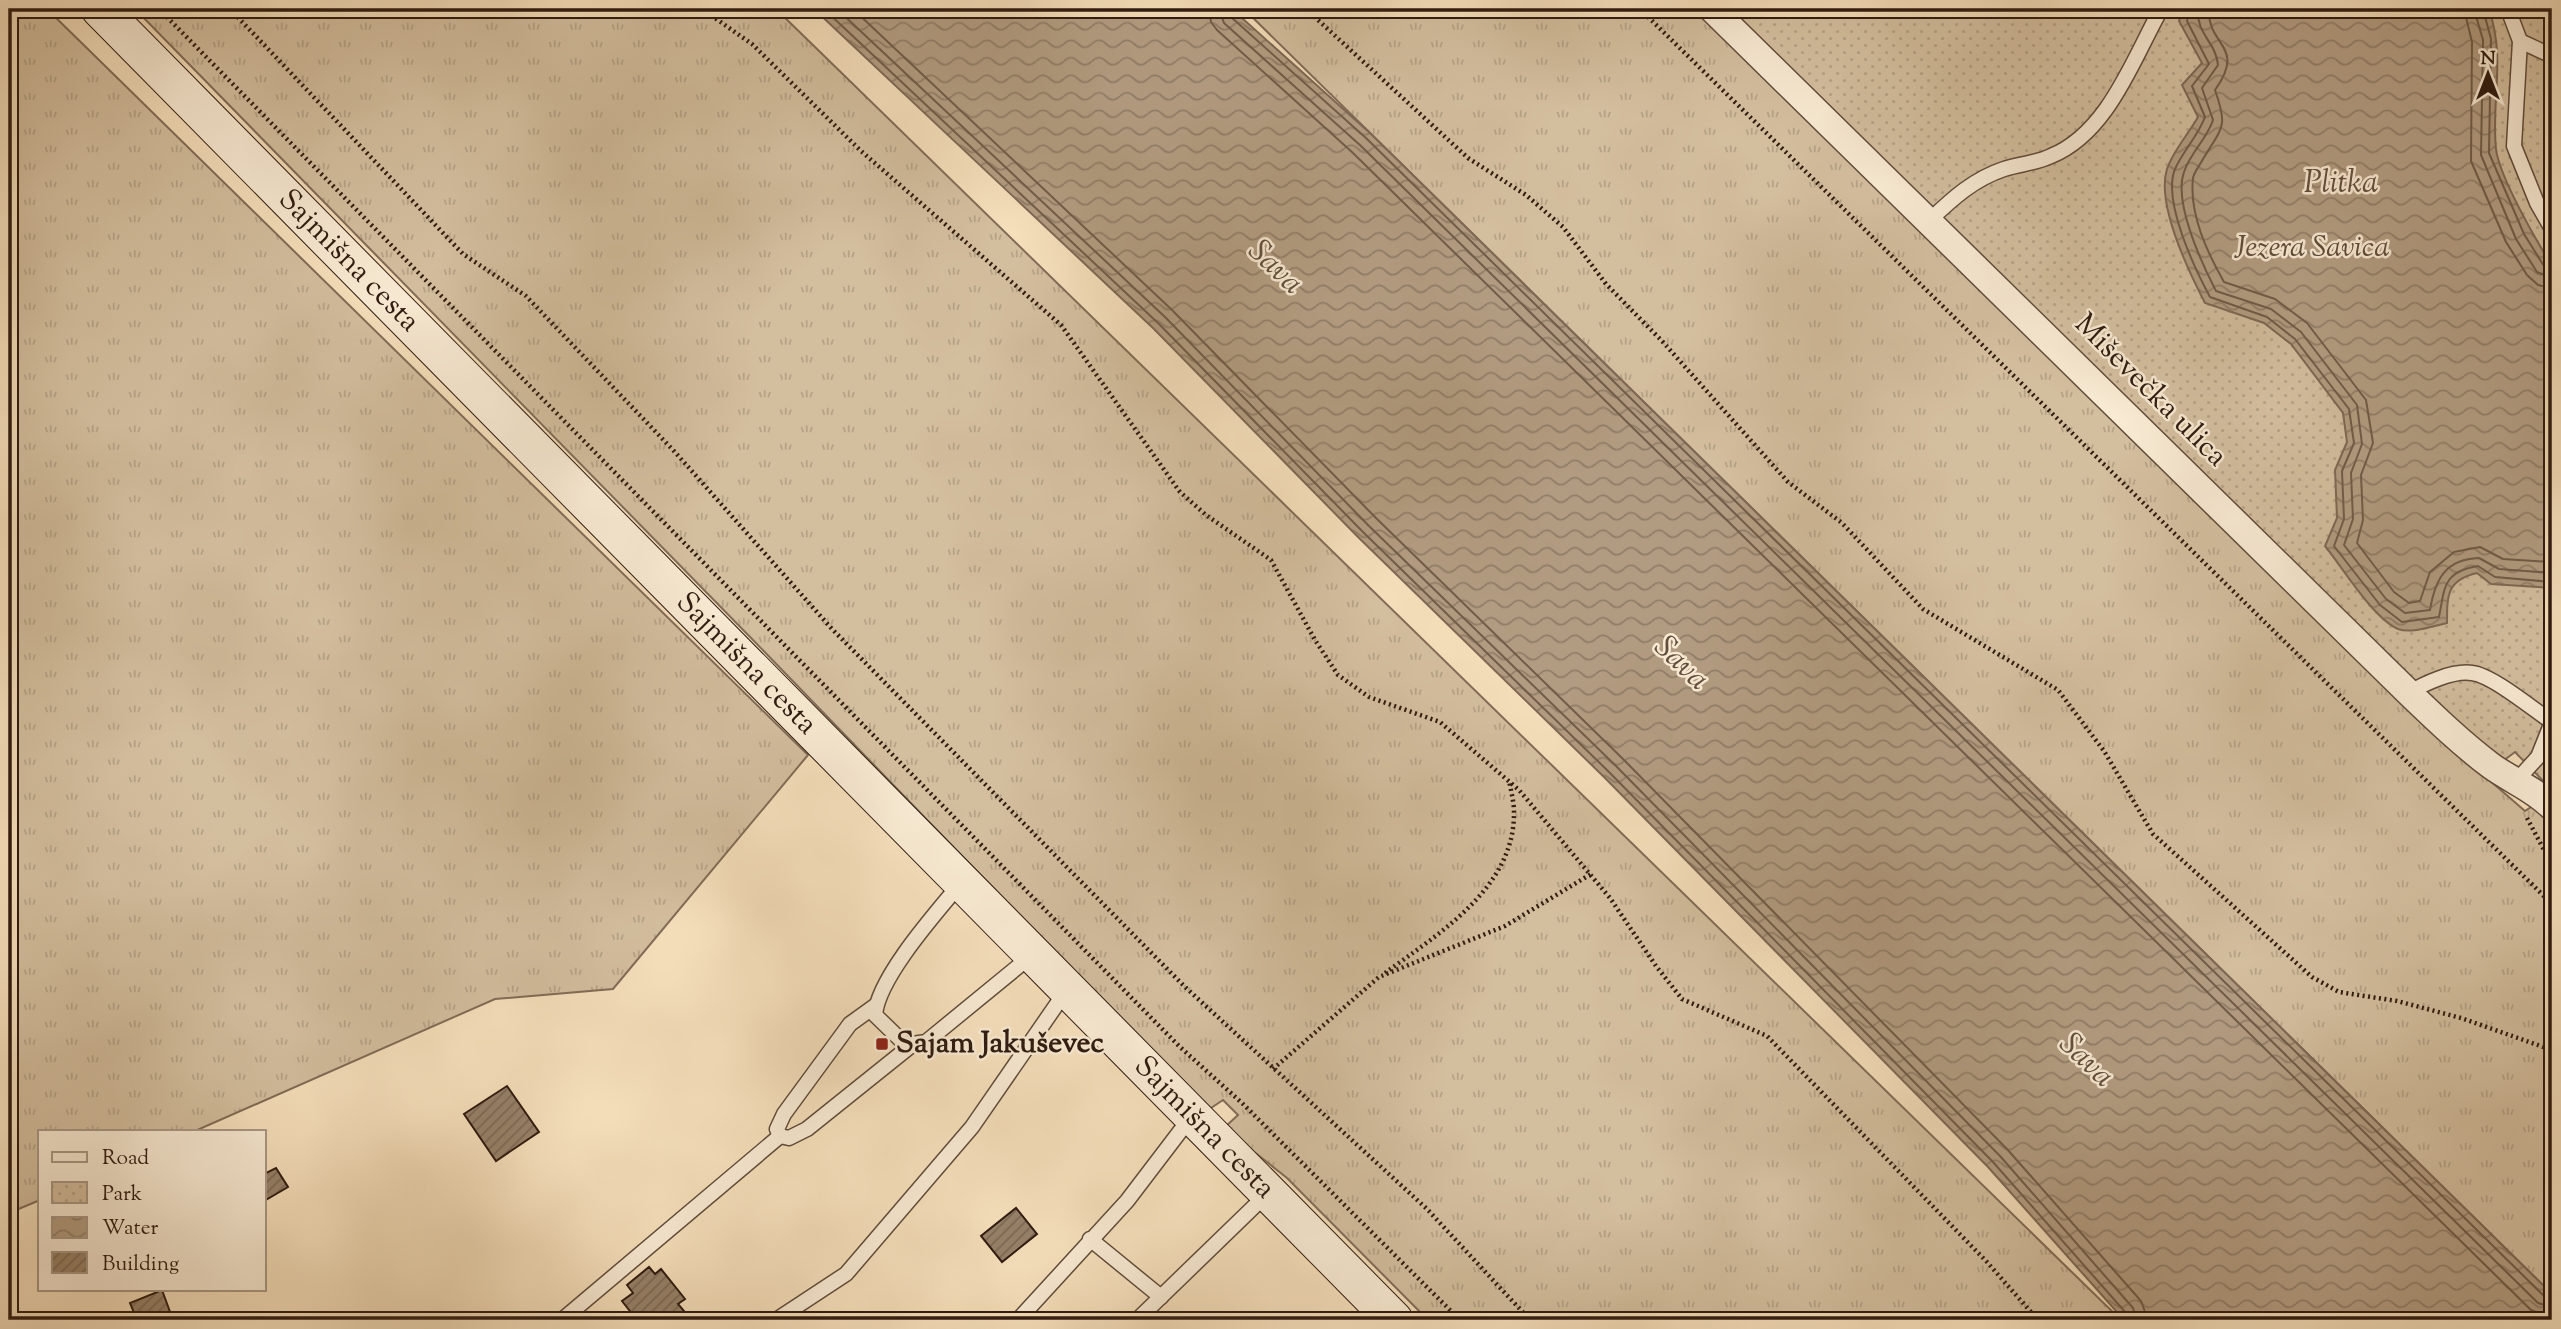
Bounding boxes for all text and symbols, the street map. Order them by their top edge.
north arrow [2452,38,2522,108]
text: N [2480,46,2496,73]
water label: Plitka [2304,161,2378,207]
street label: Sajmišna cesta [268,180,430,342]
park label: Jezera Savica [2233,227,2390,270]
water label: Sava [1237,230,1313,306]
street label: Miševečka ulica [2064,305,2237,478]
street label: Sajmišna cesta [666,582,827,745]
water label: Sava [1643,626,1719,702]
place label: Sajam Jakuševec [896,1023,1104,1066]
water label: Sava [2048,1023,2124,1099]
marker: Sajam Jakuševec [874,1036,890,1052]
street label: Sajmišna cesta [1124,1046,1285,1209]
legend [38,1130,266,1290]
text: Road [102,1144,149,1174]
text: Park [102,1180,143,1210]
text: Water [102,1214,159,1244]
text: Building [102,1250,179,1280]

